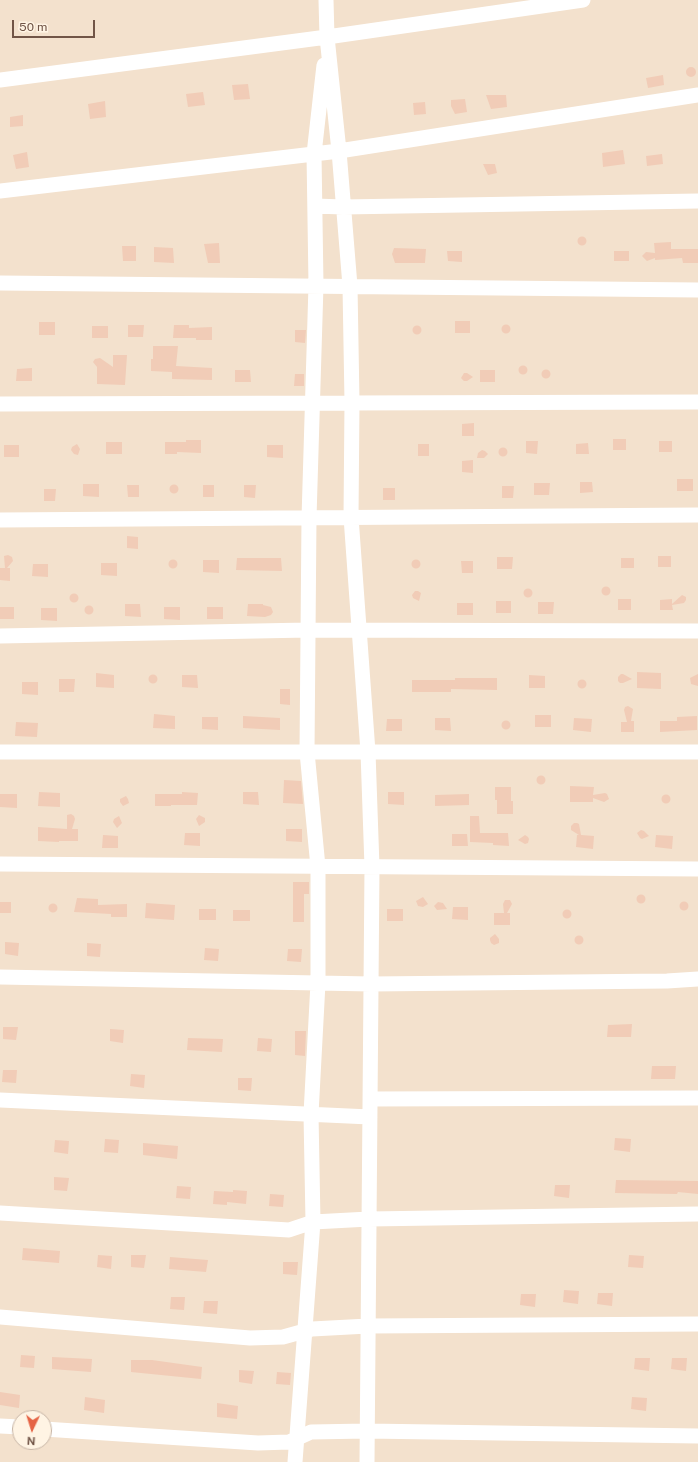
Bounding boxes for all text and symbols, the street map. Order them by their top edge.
scale bar [14,12,97,38]
text: 50 m [19,20,47,34]
north arrow [12,1410,52,1450]
text: N [27,1435,36,1447]

